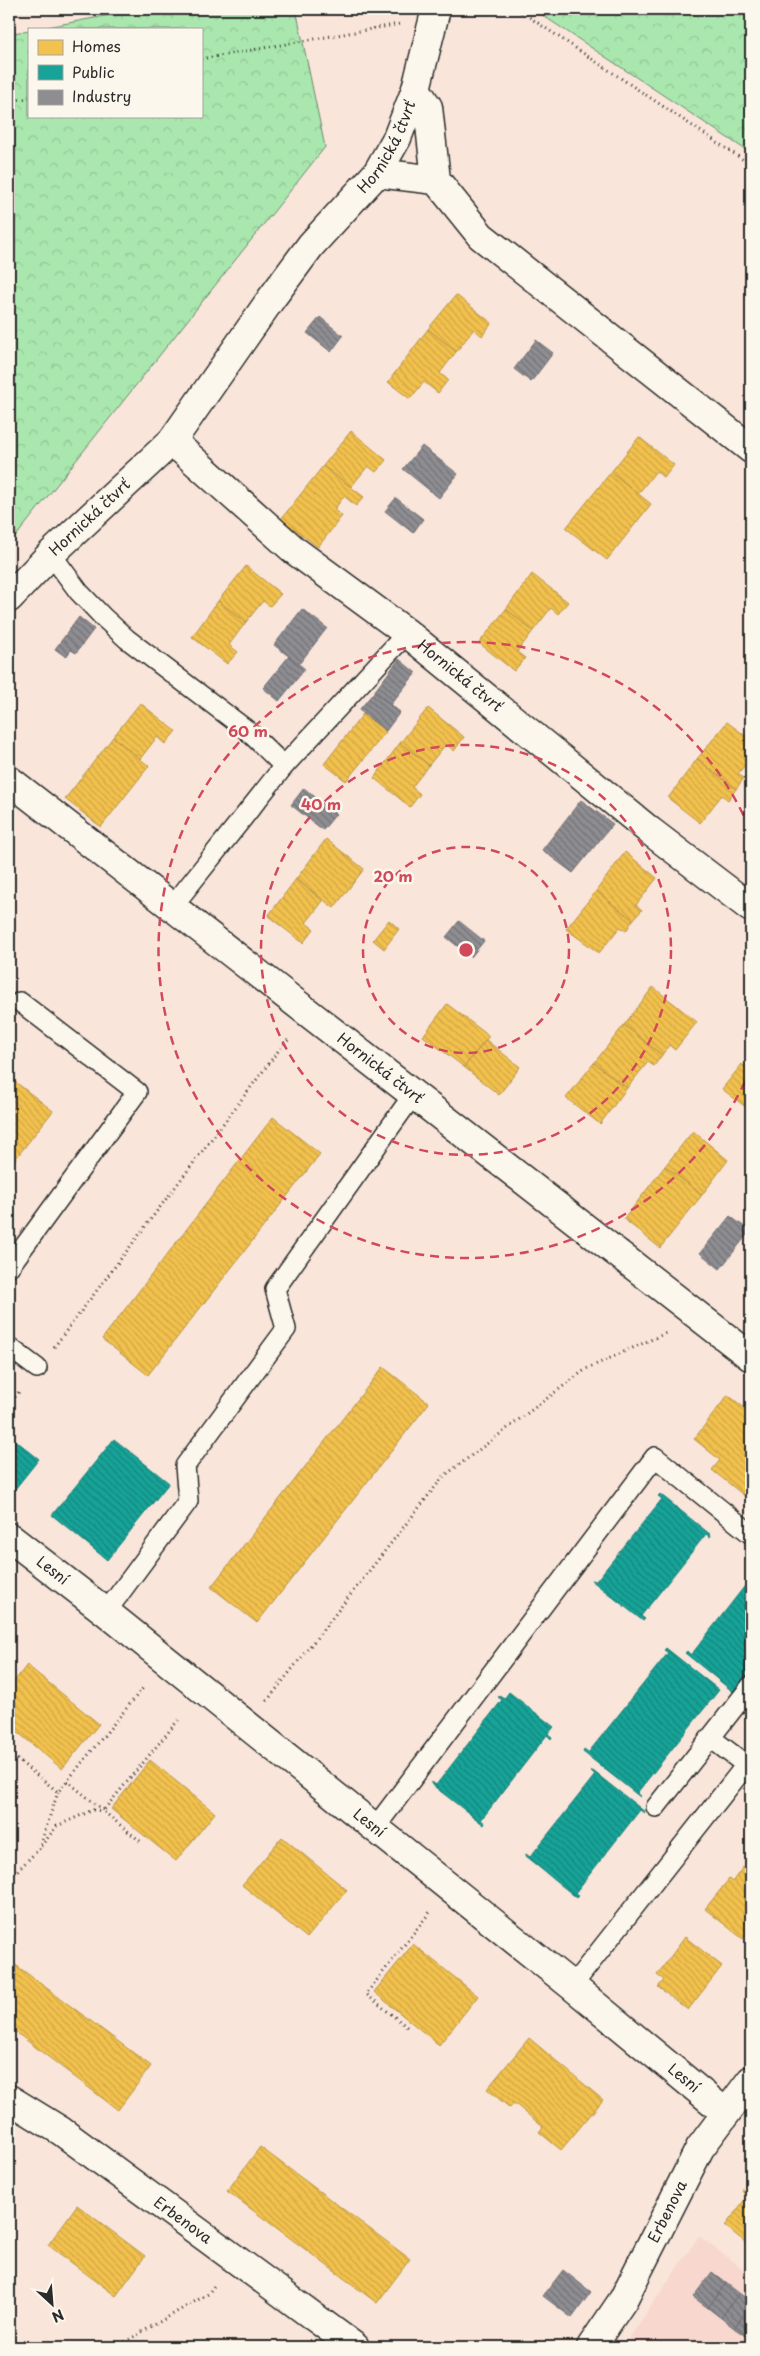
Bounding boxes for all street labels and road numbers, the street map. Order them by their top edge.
street label: Hornická čtvrť [351,97,421,198]
street label: Hornická čtvrť [43,473,135,560]
street label: Hornická čtvrť [413,633,508,717]
street label: Hornická čtvrť [333,1026,429,1108]
street label: Lesní [32,1549,75,1590]
street label: Lesní [349,1802,392,1843]
street label: Lesní [664,2057,706,2098]
street label: Erbenova [641,2175,692,2246]
street label: Erbenova [150,2190,218,2249]

